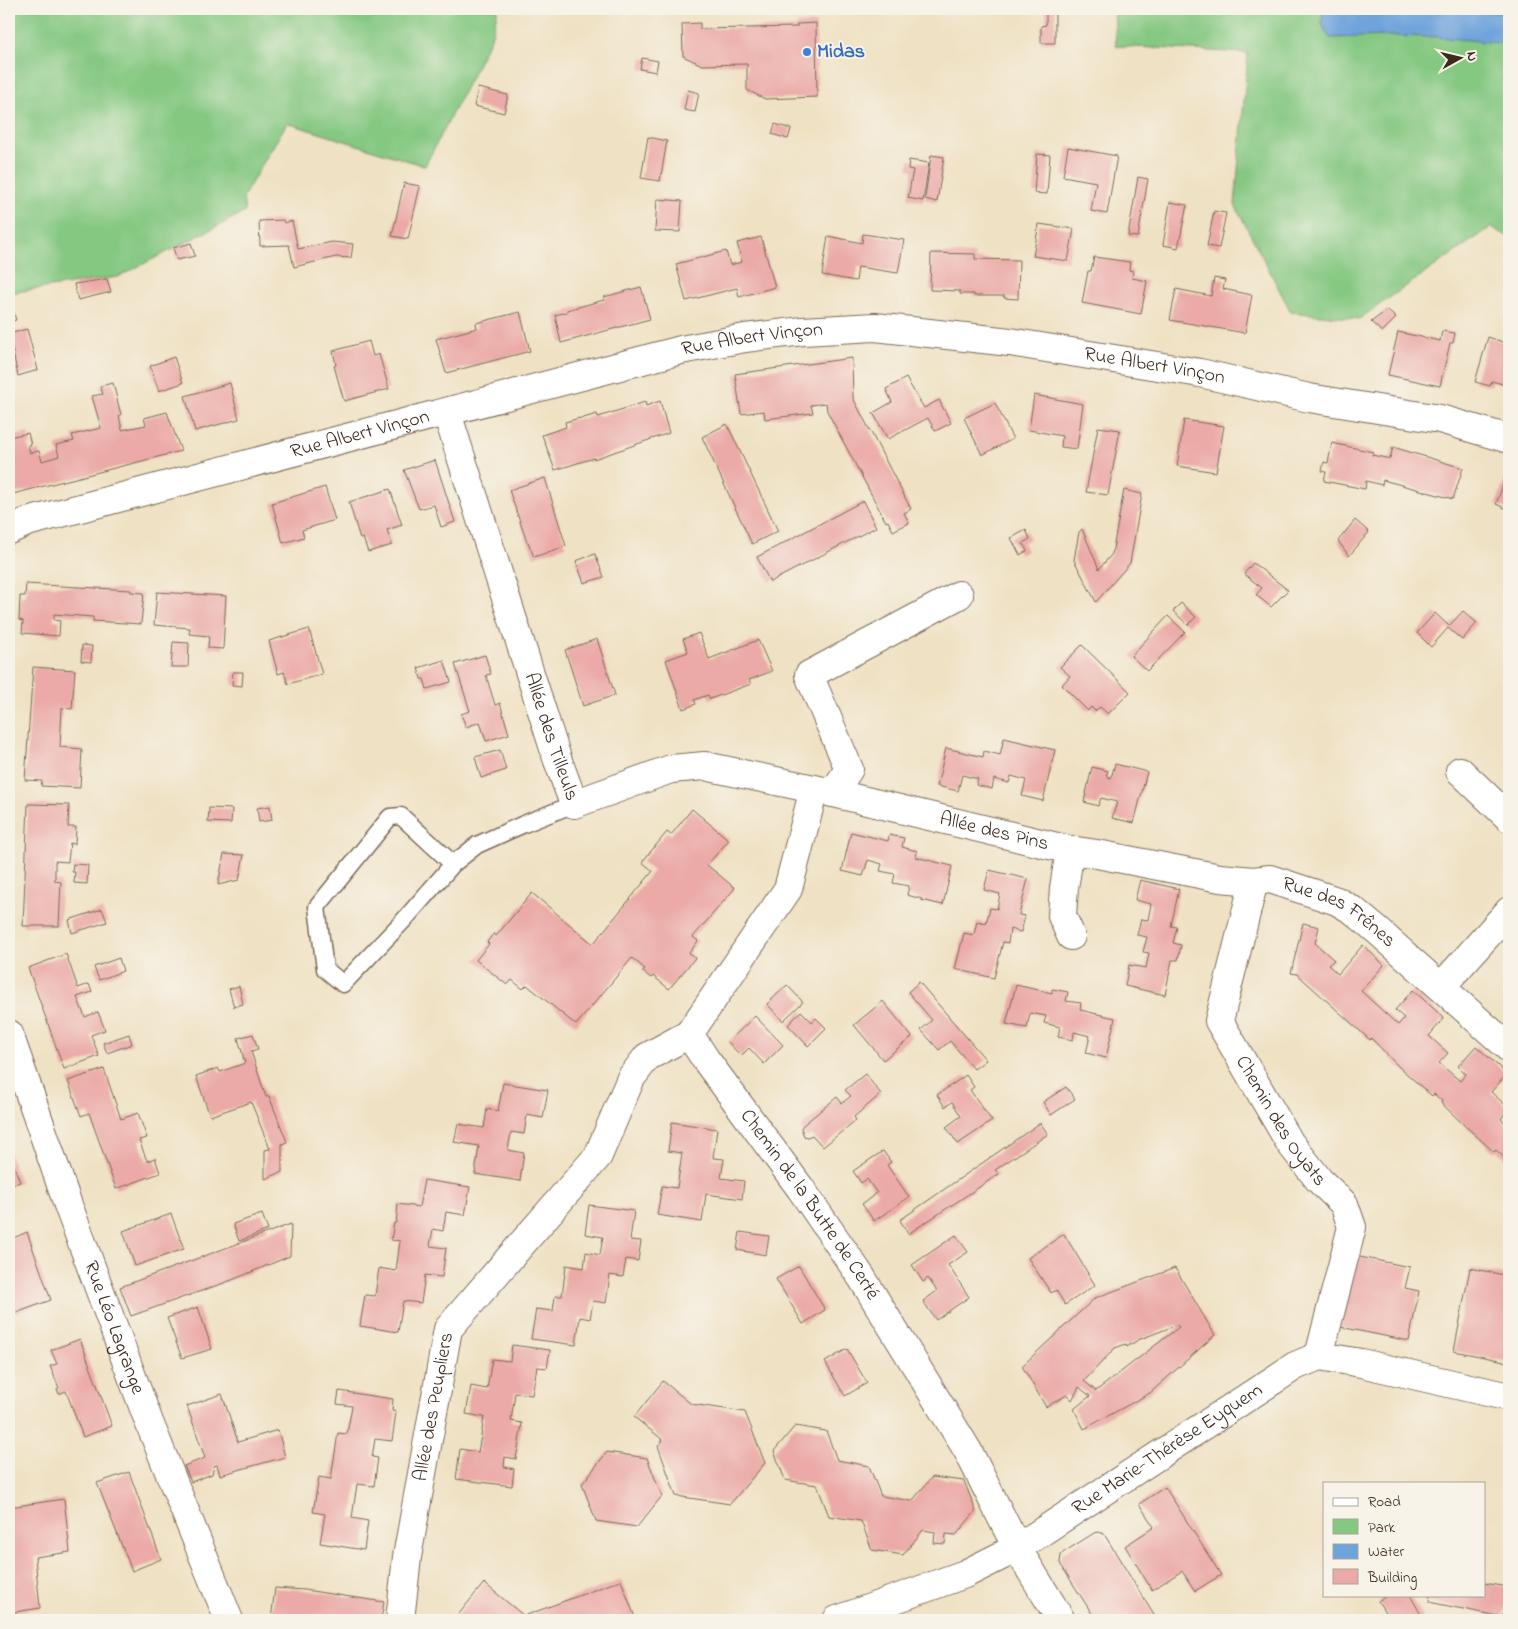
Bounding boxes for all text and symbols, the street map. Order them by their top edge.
north arrow [1436,32,1486,82]
place label: Midas [817,38,865,67]
marker: Midas [801,46,813,58]
text: N [1460,50,1482,63]
street label: Rue Albert Vinçon [679,315,824,364]
street label: Rue Albert Vinçon [1082,340,1228,393]
street label: Rue Albert Vinçon [287,402,433,467]
street label: Allée des Tilleuls [516,669,586,805]
street label: Allée des Pins [937,805,1052,859]
street label: Rue des Frênes [1278,869,1402,955]
street label: Chemin des Oyats [1228,1050,1333,1193]
street label: Chemin de la Butte de Certé [733,1103,887,1306]
street label: Rue Léo Lagrange [76,1257,152,1399]
street label: Allée des Peupliers [406,1330,462,1484]
street label: Rue Marie-Thérèse Eyquem [1066,1376,1269,1523]
legend [1323,1482,1486,1596]
text: Road [1368,1491,1401,1513]
text: Park [1368,1517,1396,1539]
text: Water [1368,1541,1404,1563]
text: Building [1367,1567,1417,1590]

